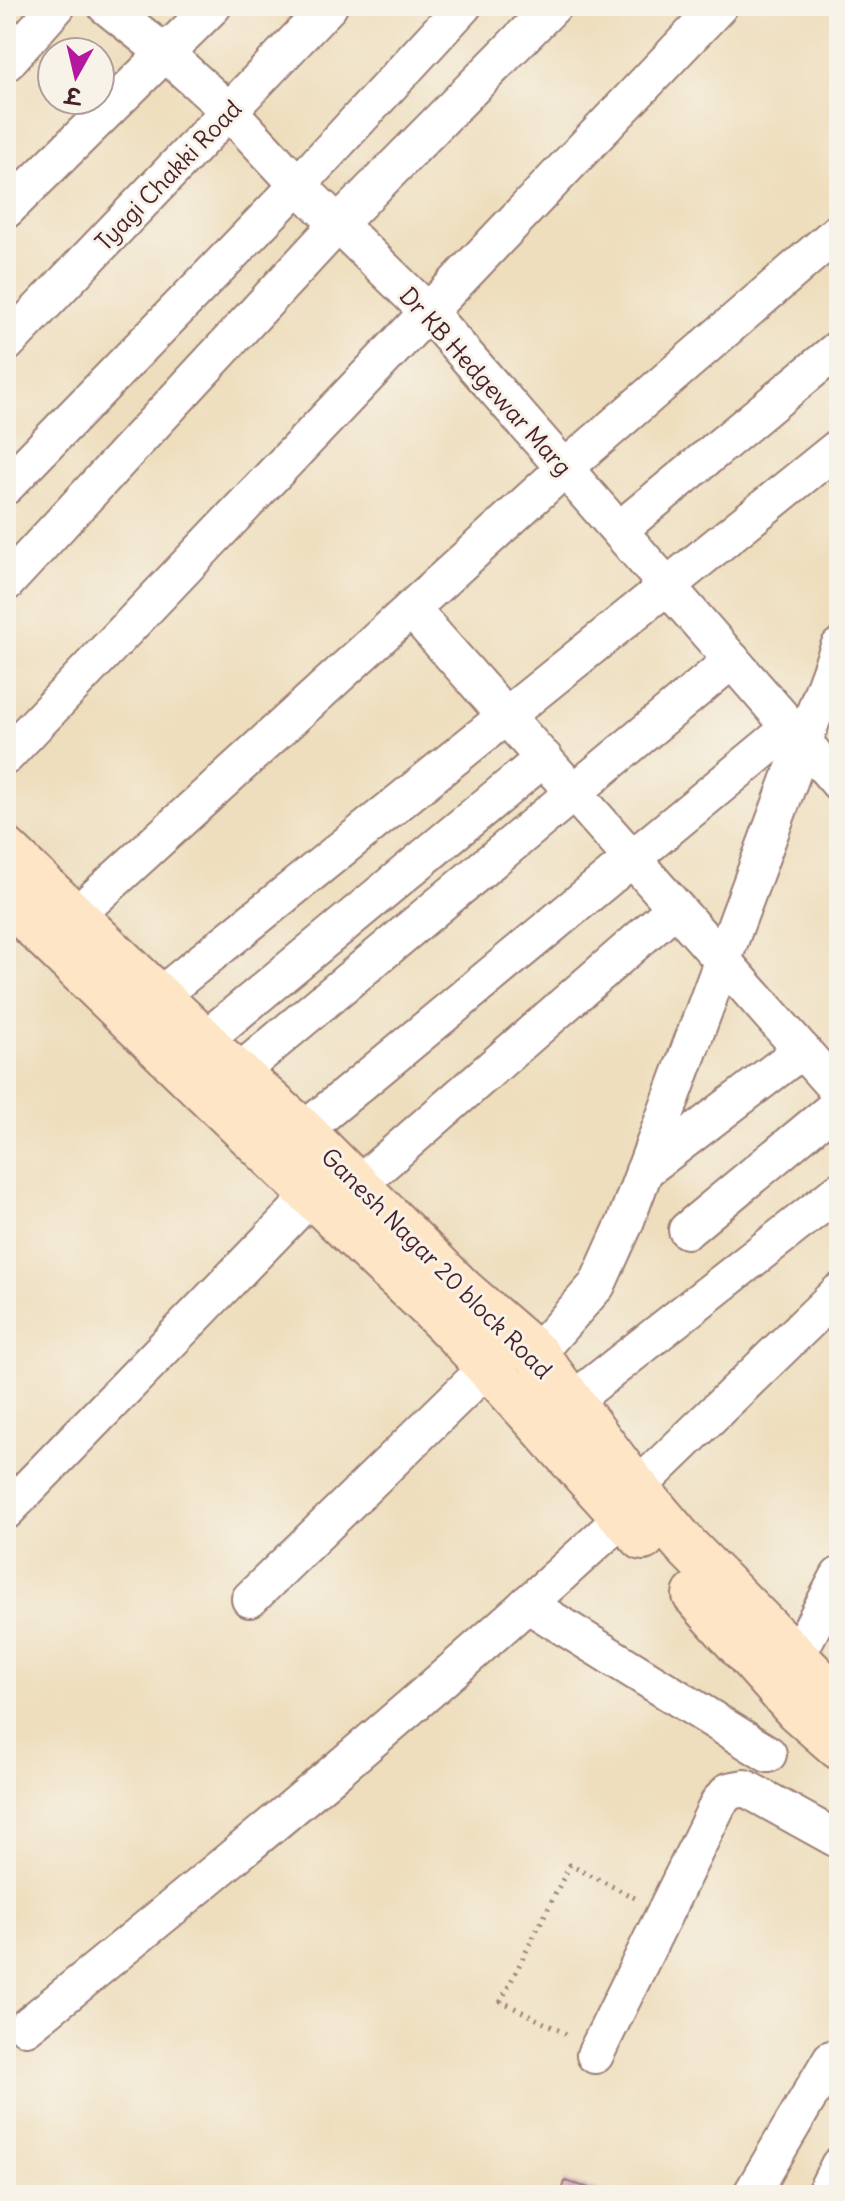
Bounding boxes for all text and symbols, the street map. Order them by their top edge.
north arrow [36,36,116,116]
text: उ [62,81,84,111]
street label: Tyagi Chakki Road [89,93,247,257]
street label: Dr KB Hedgewar Marg [393,281,579,481]
street label: Ganesh Nagar 20 block Road [315,1141,559,1385]

